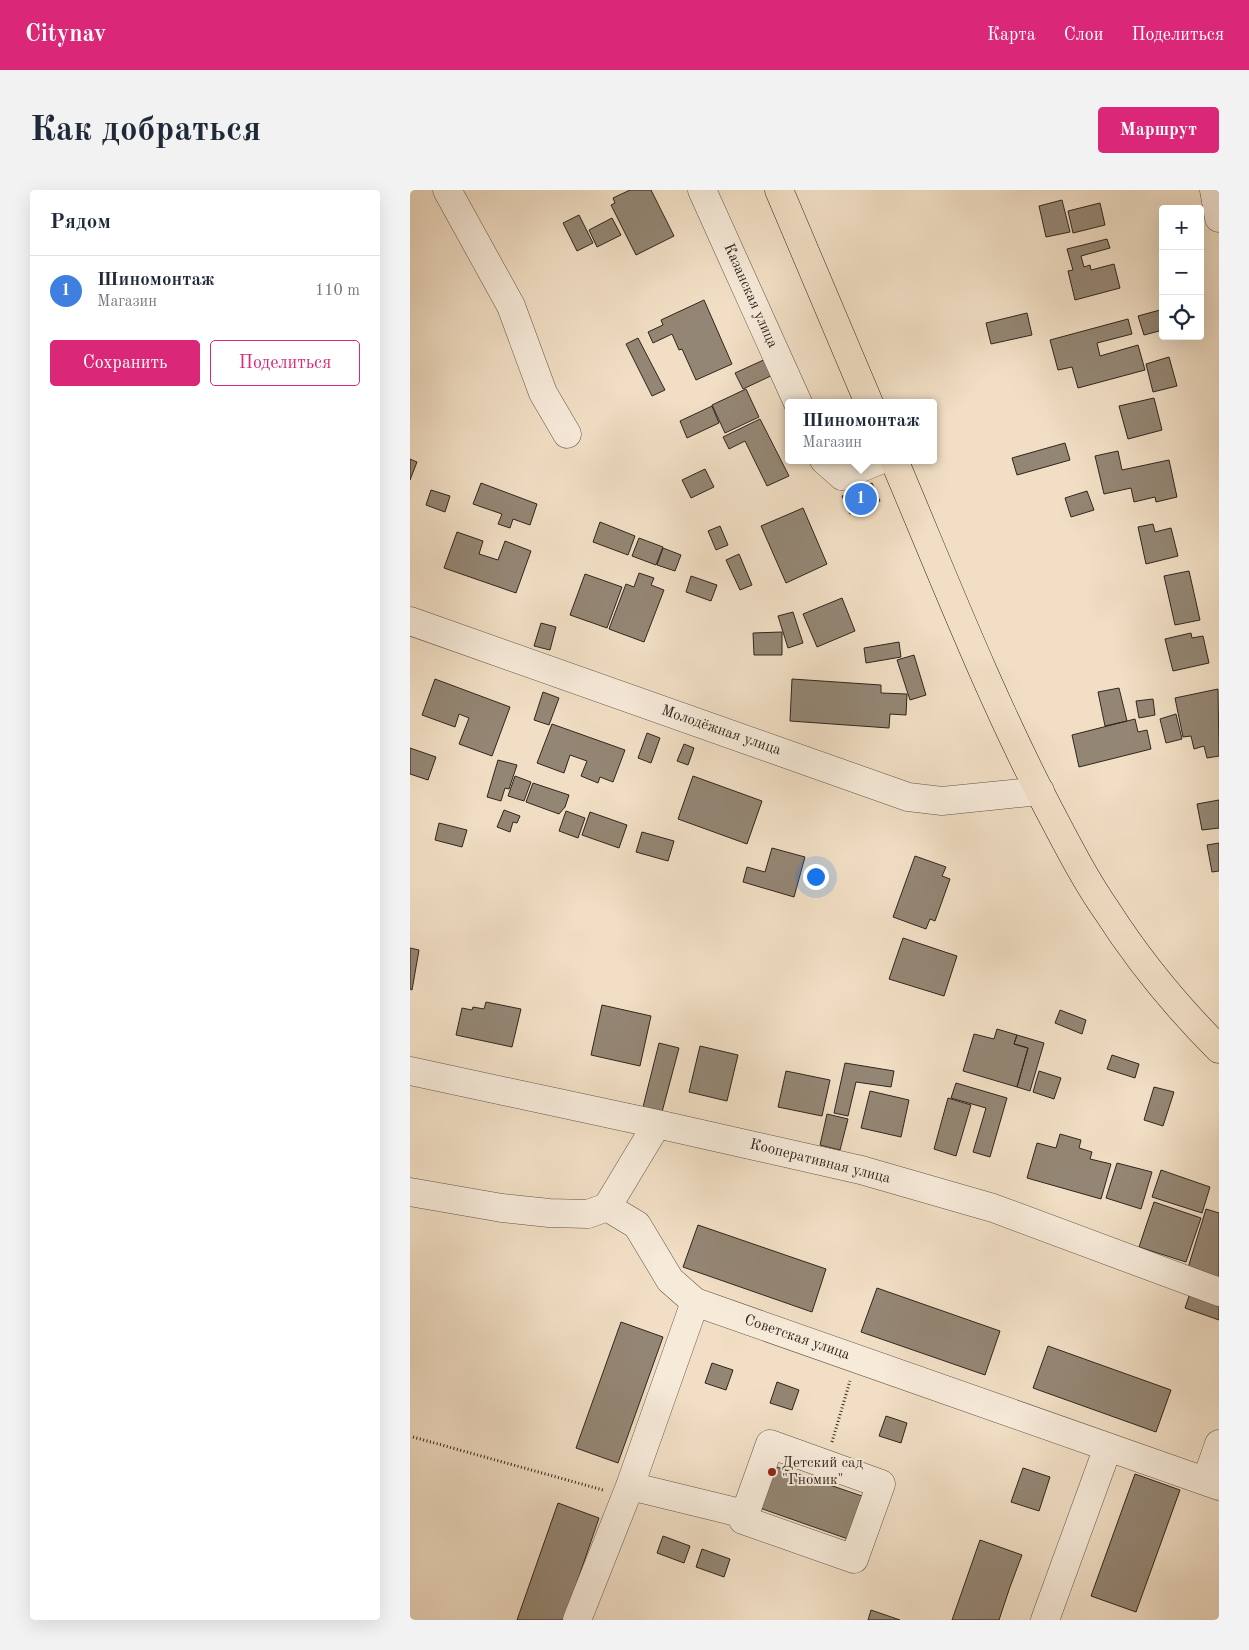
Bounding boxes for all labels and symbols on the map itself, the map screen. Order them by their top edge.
street label: Казанская улица [720,242,780,351]
pin: 1 [845,480,877,518]
street label: Молодёжная улица [659,703,783,759]
your location [803,864,829,890]
street label: Кооперативная улица [748,1137,892,1187]
street label: Советская улица [742,1313,852,1363]
place label: Детский сад "Гномик" [782,1456,863,1488]
marker: Детский сад "Гномик" [766,1466,778,1478]

